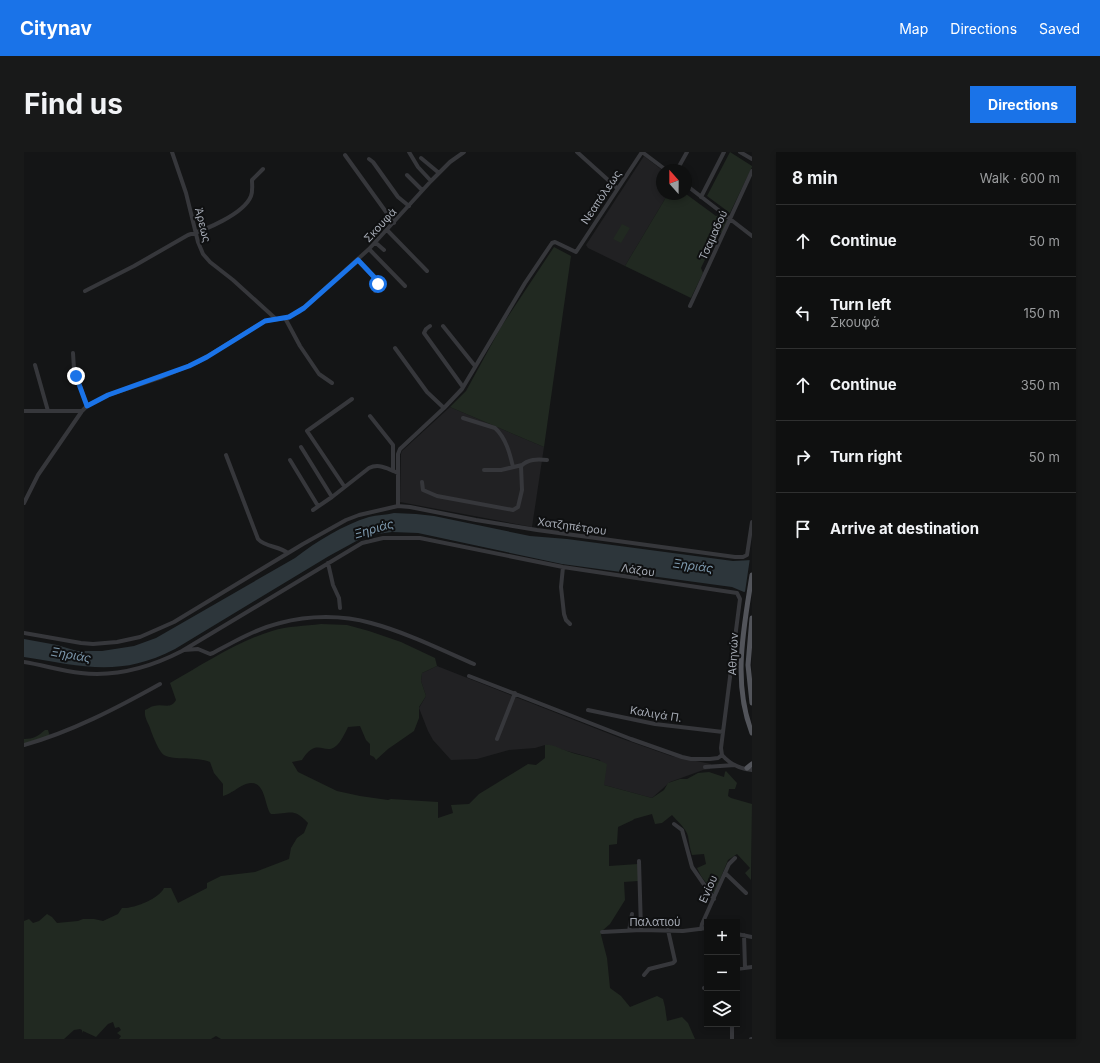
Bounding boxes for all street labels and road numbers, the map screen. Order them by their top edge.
street label: Νεαπόλεως [578,167,624,227]
street label: Σκουφά [361,205,399,245]
street label: Άρεως [192,206,214,244]
street label: Τσαμαδού [696,208,730,262]
street label: Χατζηπέτρου [537,514,607,538]
street label: Λάζου [620,561,656,579]
street label: Αθηνών [725,632,741,676]
street label: Καλιγά Π. [629,703,683,725]
street label: Ενίου [696,873,720,905]
street label: Παλατιού [629,915,681,929]

